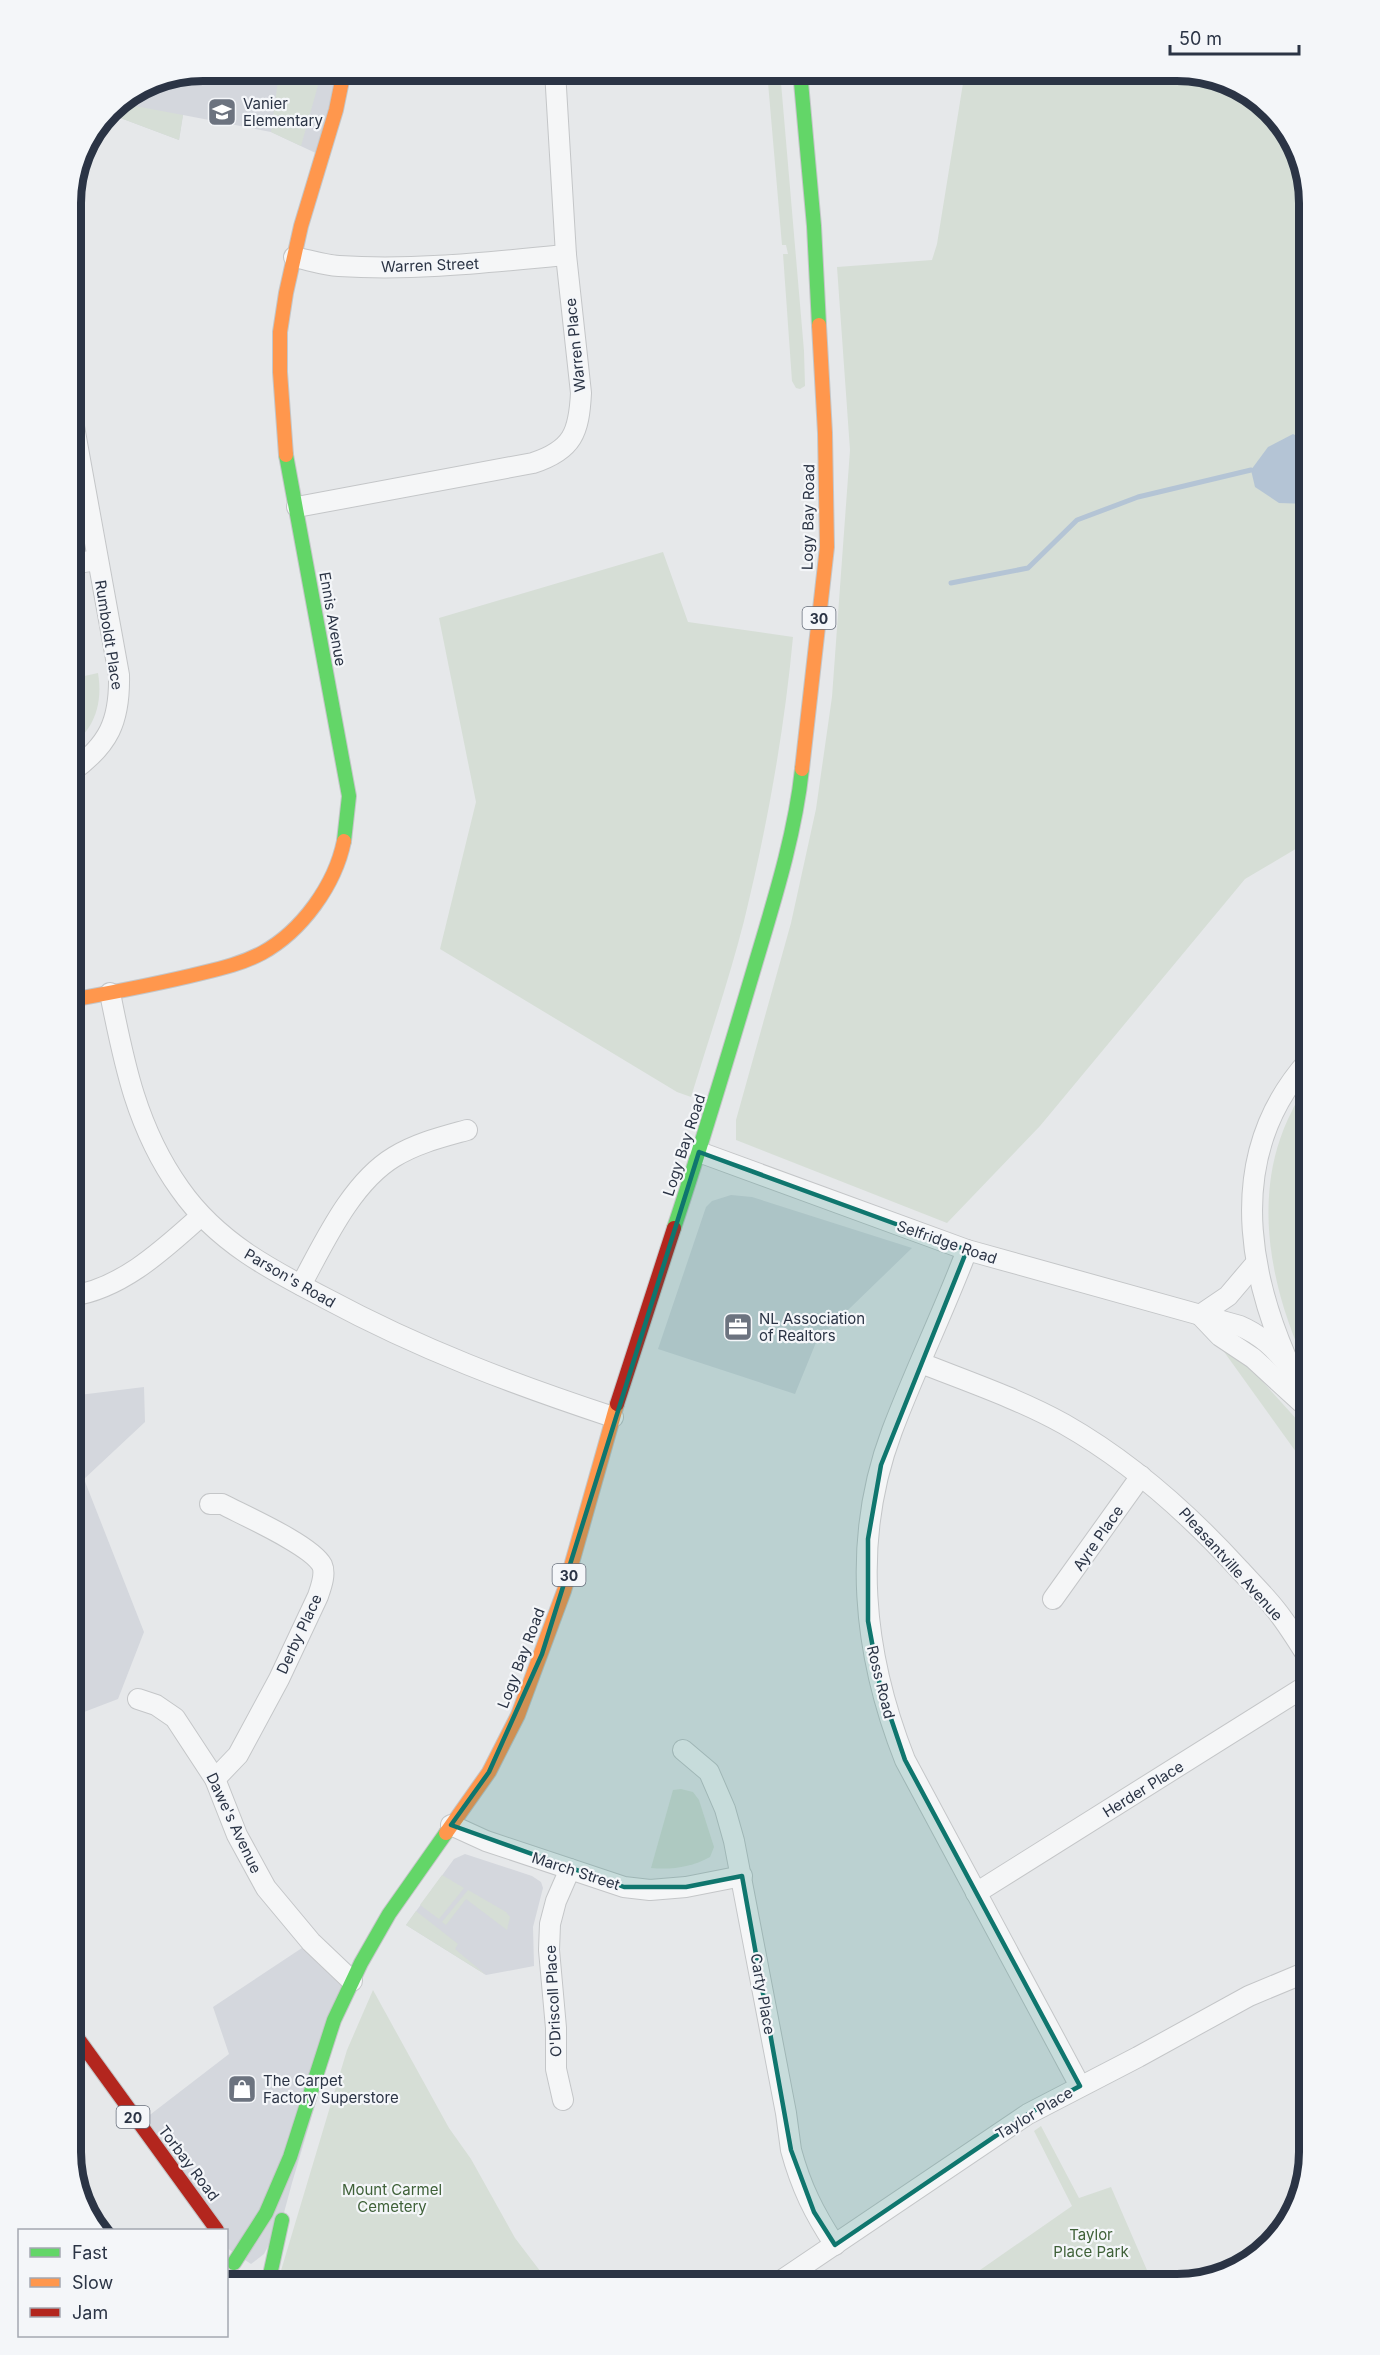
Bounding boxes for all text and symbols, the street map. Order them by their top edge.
scale bar [1170,18,1299,56]
text: 50 m [1179,28,1222,49]
place label: Vanier Elementary [243,94,323,130]
school or university icon: Vanier Elementary [206,96,238,128]
street label: Warren Street [381,254,479,276]
street label: Warren Place [561,297,589,393]
street label: Logy Bay Road [798,464,818,570]
street label: Ennis Avenue [315,570,351,668]
street label: Rumboldt Place [91,579,127,691]
road number: 30 [802,607,836,629]
street label: Logy Bay Road [659,1092,709,1198]
street label: Selfridge Road [894,1216,1000,1268]
street label: Parson's Road [241,1244,339,1312]
place label: NL Association of Realtors [759,1309,865,1345]
office icon: NL Association of Realtors [722,1311,754,1343]
street label: Ayre Place [1069,1502,1127,1574]
street label: Pleasantville Avenue [1175,1503,1287,1625]
road number: 30 [552,1564,586,1586]
street label: Derby Place [272,1591,326,1677]
street label: Logy Bay Road [493,1605,549,1711]
street label: Ross Road [863,1643,899,1721]
street label: Herder Place [1099,1757,1187,1821]
street label: Dawe's Avenue [202,1770,266,1876]
street label: March Street [530,1848,622,1894]
street label: O'Driscoll Place [541,1944,565,2058]
street label: Carty Place [747,1952,779,2036]
place label: The Carpet Factory Superstore [263,2071,399,2107]
shop icon: The Carpet Factory Superstore [226,2073,258,2105]
street label: Taylor Place [992,2083,1076,2143]
road number: 20 [116,2106,150,2128]
street label: Torbay Road [154,2121,224,2205]
park label: Mount Carmel Cemetery [342,2180,442,2216]
park label: Taylor Place Park [1053,2225,1129,2261]
legend [18,2229,228,2337]
text: Fast [72,2242,108,2263]
text: Slow [72,2272,113,2293]
text: Jam [72,2302,108,2323]

